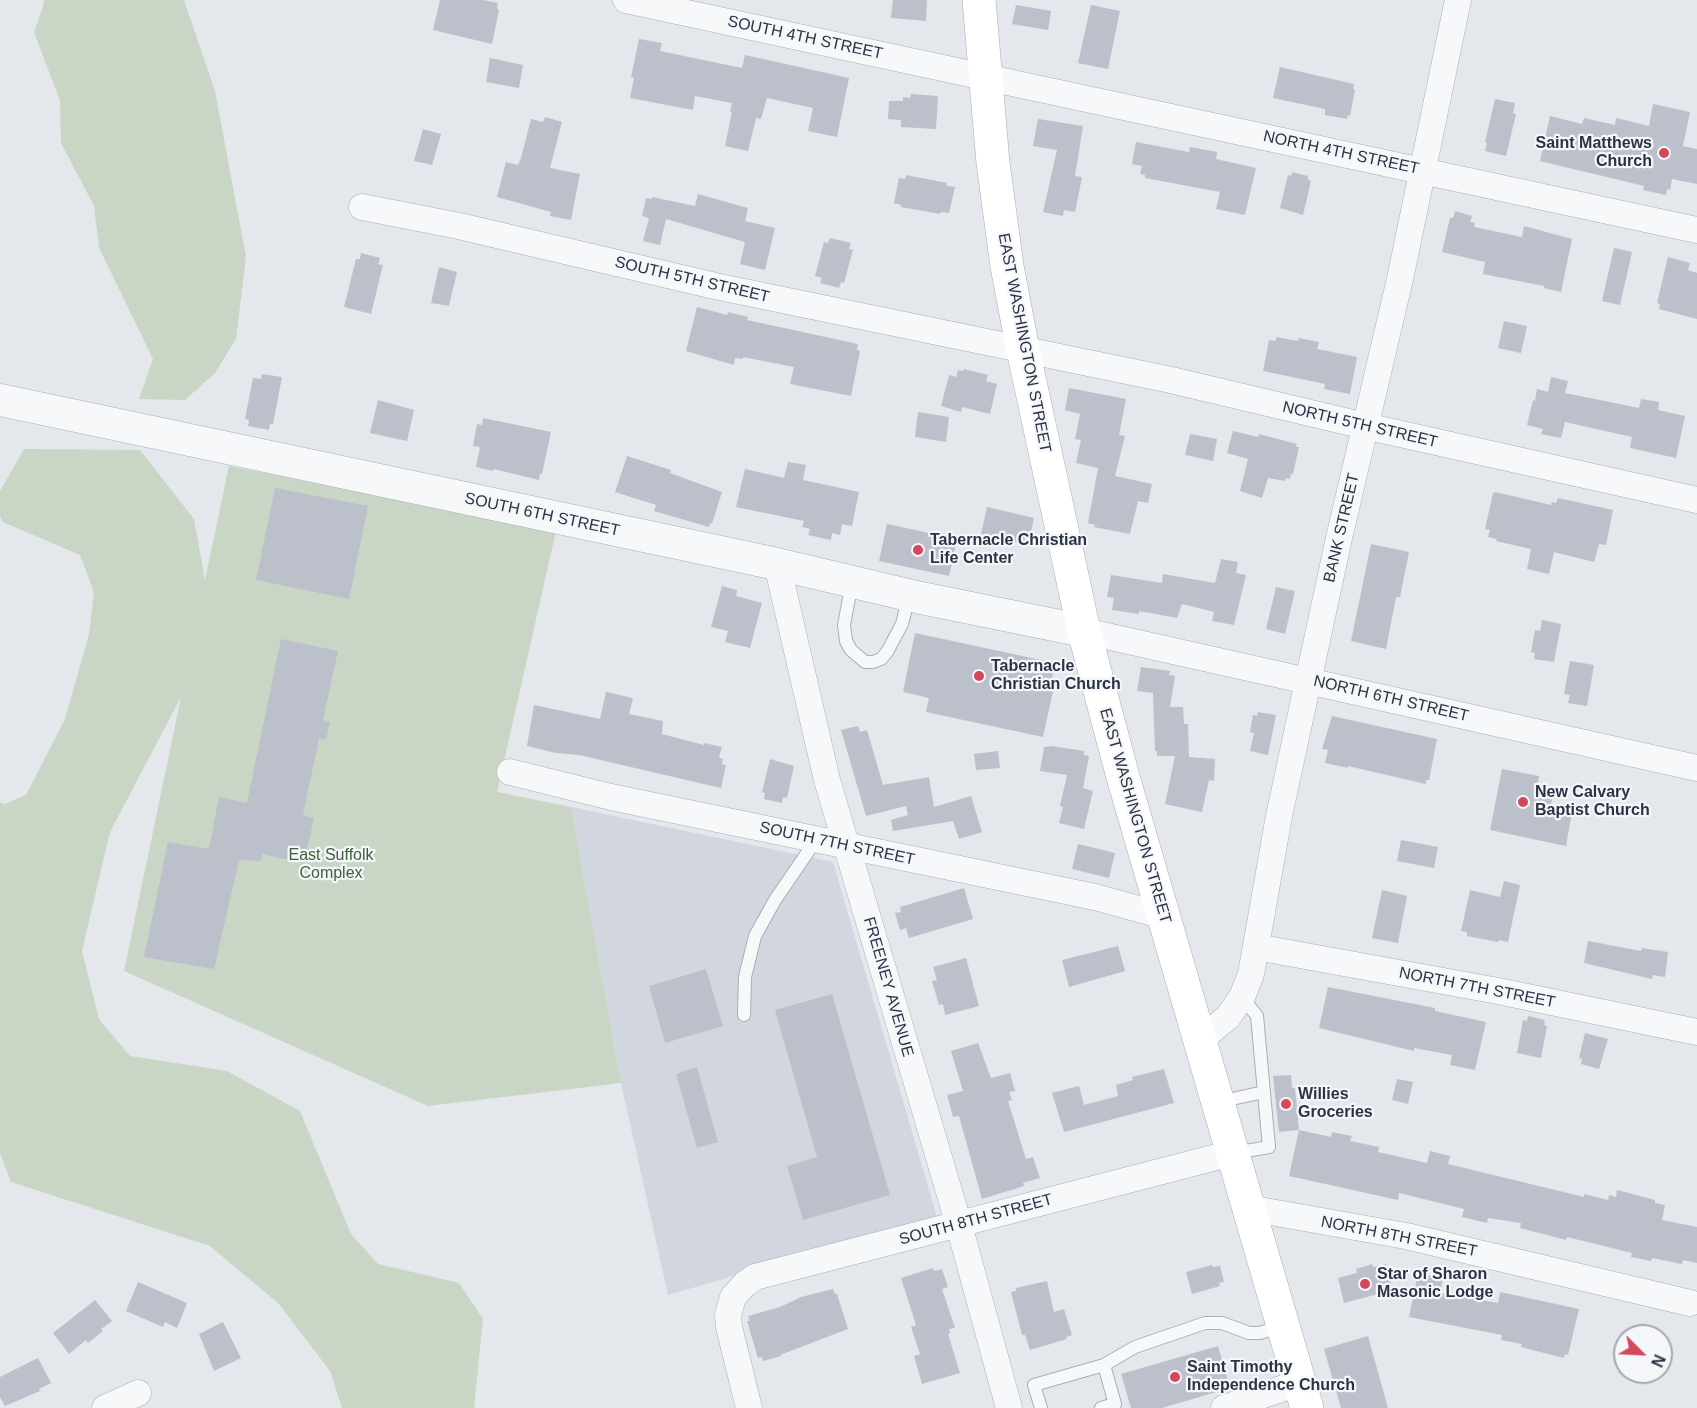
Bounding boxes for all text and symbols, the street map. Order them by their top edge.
street label: SOUTH 4TH STREET [726,12,884,64]
street label: NORTH 4TH STREET [1261,127,1421,179]
place label: Saint Matthews Church [1536,134,1652,172]
marker: Saint Matthews Church [1657,146,1671,160]
street label: EAST WASHINGTON STREET [993,232,1055,454]
street label: SOUTH 5TH STREET [613,253,771,307]
street label: NORTH 5TH STREET [1280,398,1440,452]
street label: BANK STREET [1320,472,1364,584]
street label: SOUTH 6TH STREET [463,489,621,541]
place label: Tabernacle Christian Life Center [930,531,1087,569]
marker: Tabernacle Christian Life Center [911,543,925,557]
place label: Tabernacle Christian Church [991,657,1121,695]
marker: Tabernacle Christian Church [972,669,986,683]
street label: NORTH 6TH STREET [1311,672,1471,726]
street label: EAST WASHINGTON STREET [1095,706,1175,926]
place label: New Calvary Baptist Church [1535,783,1650,821]
marker: New Calvary Baptist Church [1516,795,1530,809]
street label: SOUTH 7TH STREET [758,818,916,870]
park label: East Suffolk Complex [288,846,374,884]
street label: FREENEY AVENUE [859,915,917,1059]
street label: NORTH 7TH STREET [1397,963,1557,1013]
place label: Willies Groceries [1298,1085,1373,1123]
marker: Willies Groceries [1279,1097,1293,1111]
street label: SOUTH 8TH STREET [897,1190,1055,1250]
street label: NORTH 8TH STREET [1319,1212,1479,1262]
place label: Star of Sharon Masonic Lodge [1377,1265,1493,1303]
marker: Star of Sharon Masonic Lodge [1358,1277,1372,1291]
north arrow [1613,1324,1673,1384]
text: N [1648,1352,1668,1369]
place label: Saint Timothy Independence Church [1187,1358,1355,1396]
marker: Saint Timothy Independence Church [1168,1370,1182,1384]

